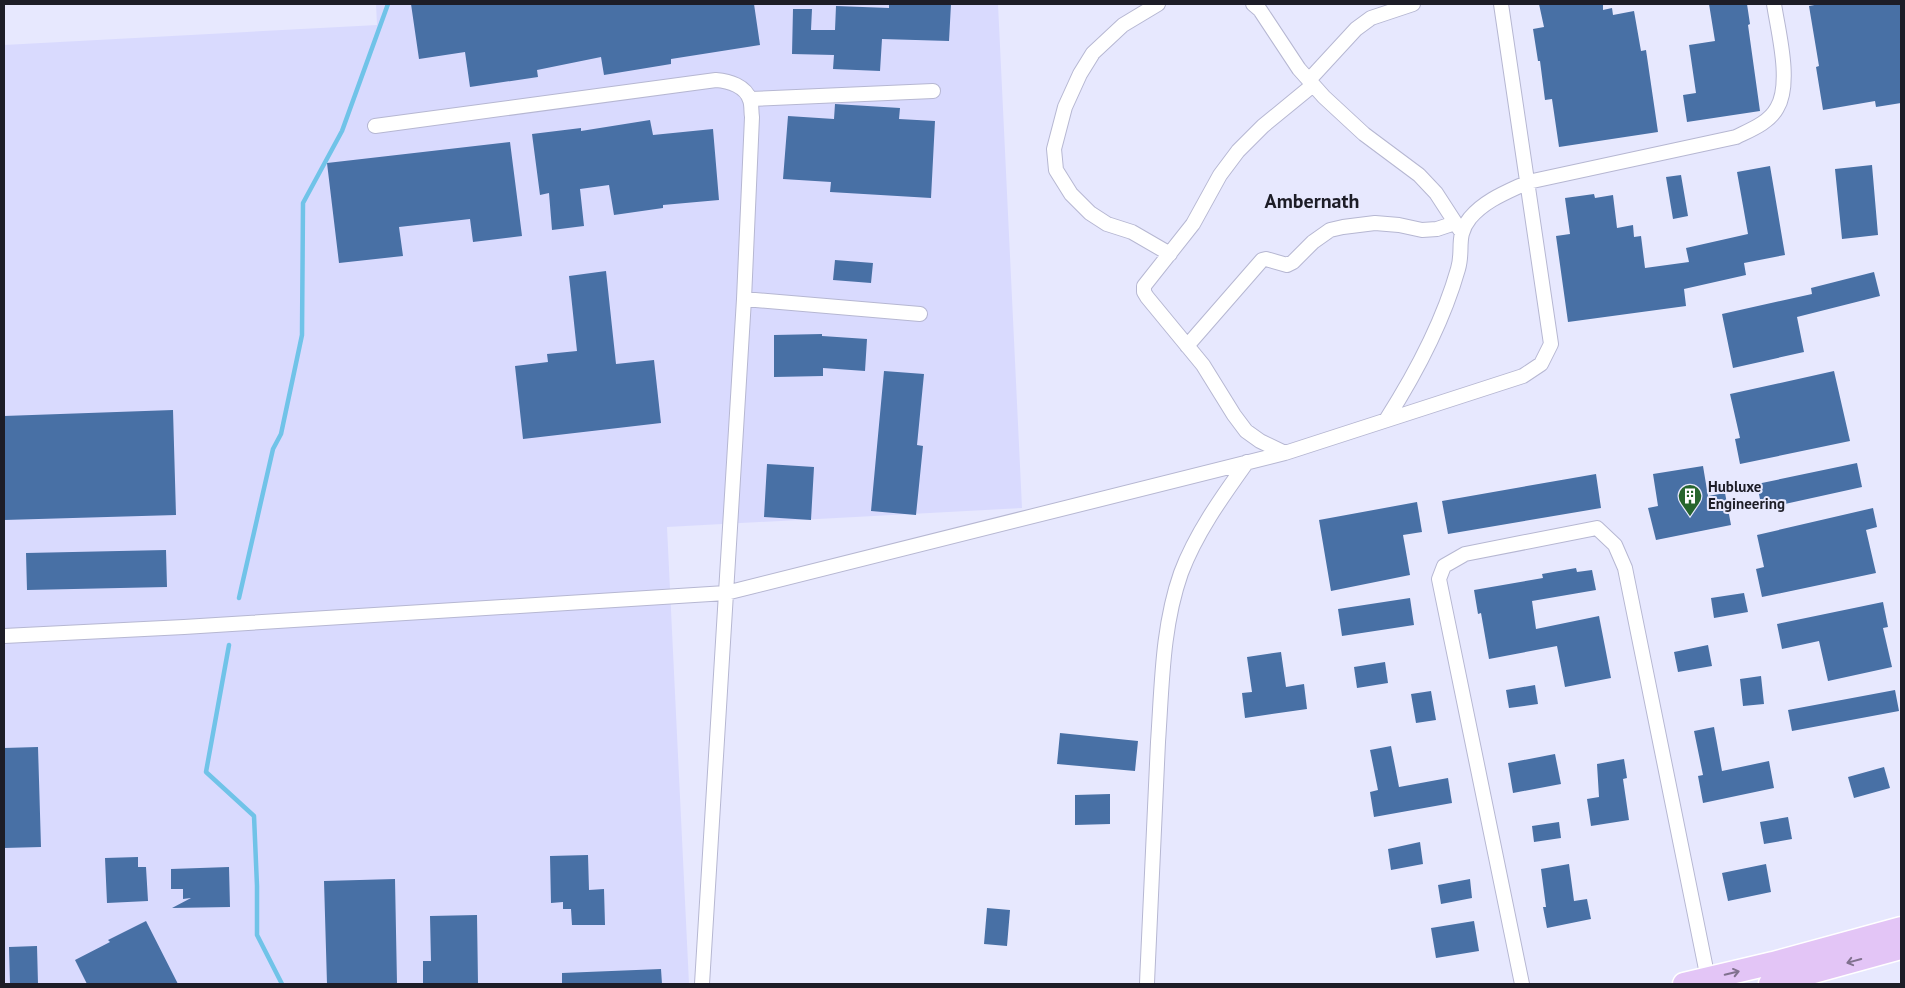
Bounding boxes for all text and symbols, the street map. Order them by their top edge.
district label: Ambernath [1265,188,1359,214]
place label: Hubluxe Engineering [1708,477,1785,513]
building icon: Hubluxe Engineering [1677,483,1703,517]
one-way arrow [1847,957,1863,966]
one-way arrow [1723,968,1739,977]

